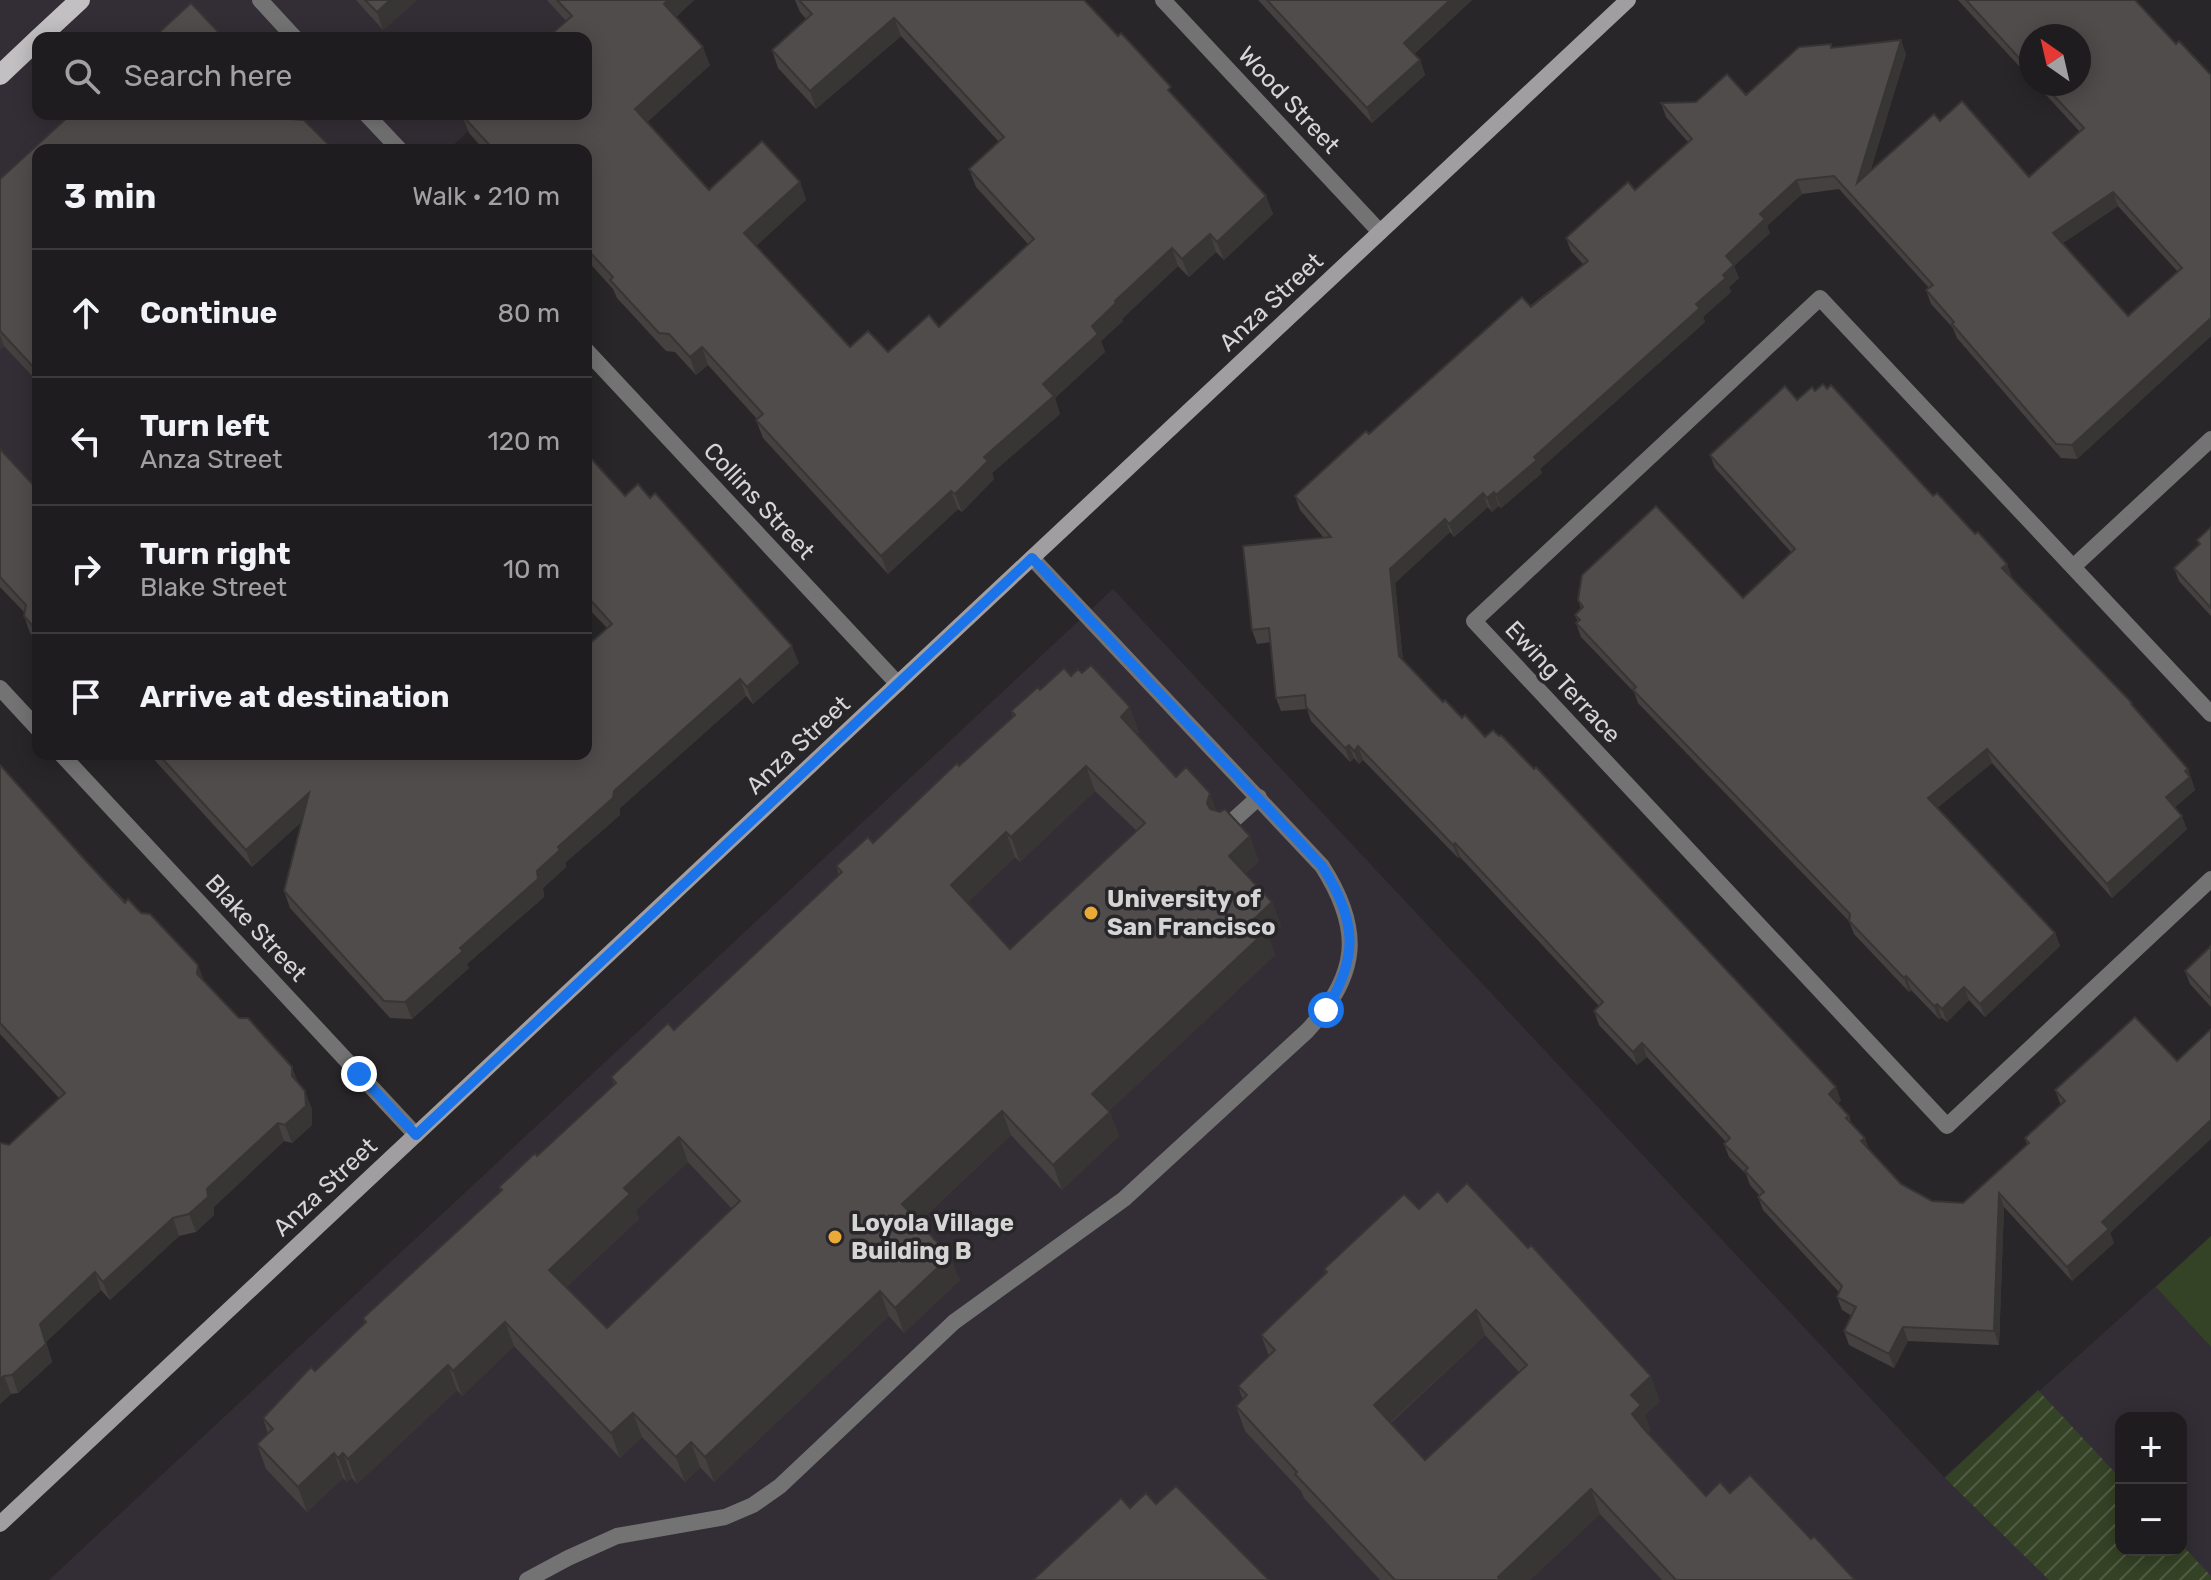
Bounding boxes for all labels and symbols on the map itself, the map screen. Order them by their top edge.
north arrow [2019,24,2091,96]
street label: Wood Street [1232,41,1346,159]
street label: Anza Street [1213,247,1329,357]
street label: Collins Street [698,437,820,565]
street label: Ewing Terrace [1499,615,1627,749]
street label: Anza Street [740,690,856,800]
street label: Blake Street [200,869,312,987]
place label: University of San Francisco [1107,885,1276,941]
marker: University of San Francisco [1082,904,1100,922]
route start [1308,992,1344,1028]
route end [341,1056,377,1092]
street label: Anza Street [267,1132,383,1242]
place label: Loyola Village Building B [851,1209,1014,1265]
marker: Loyola Village Building B [826,1228,844,1246]

